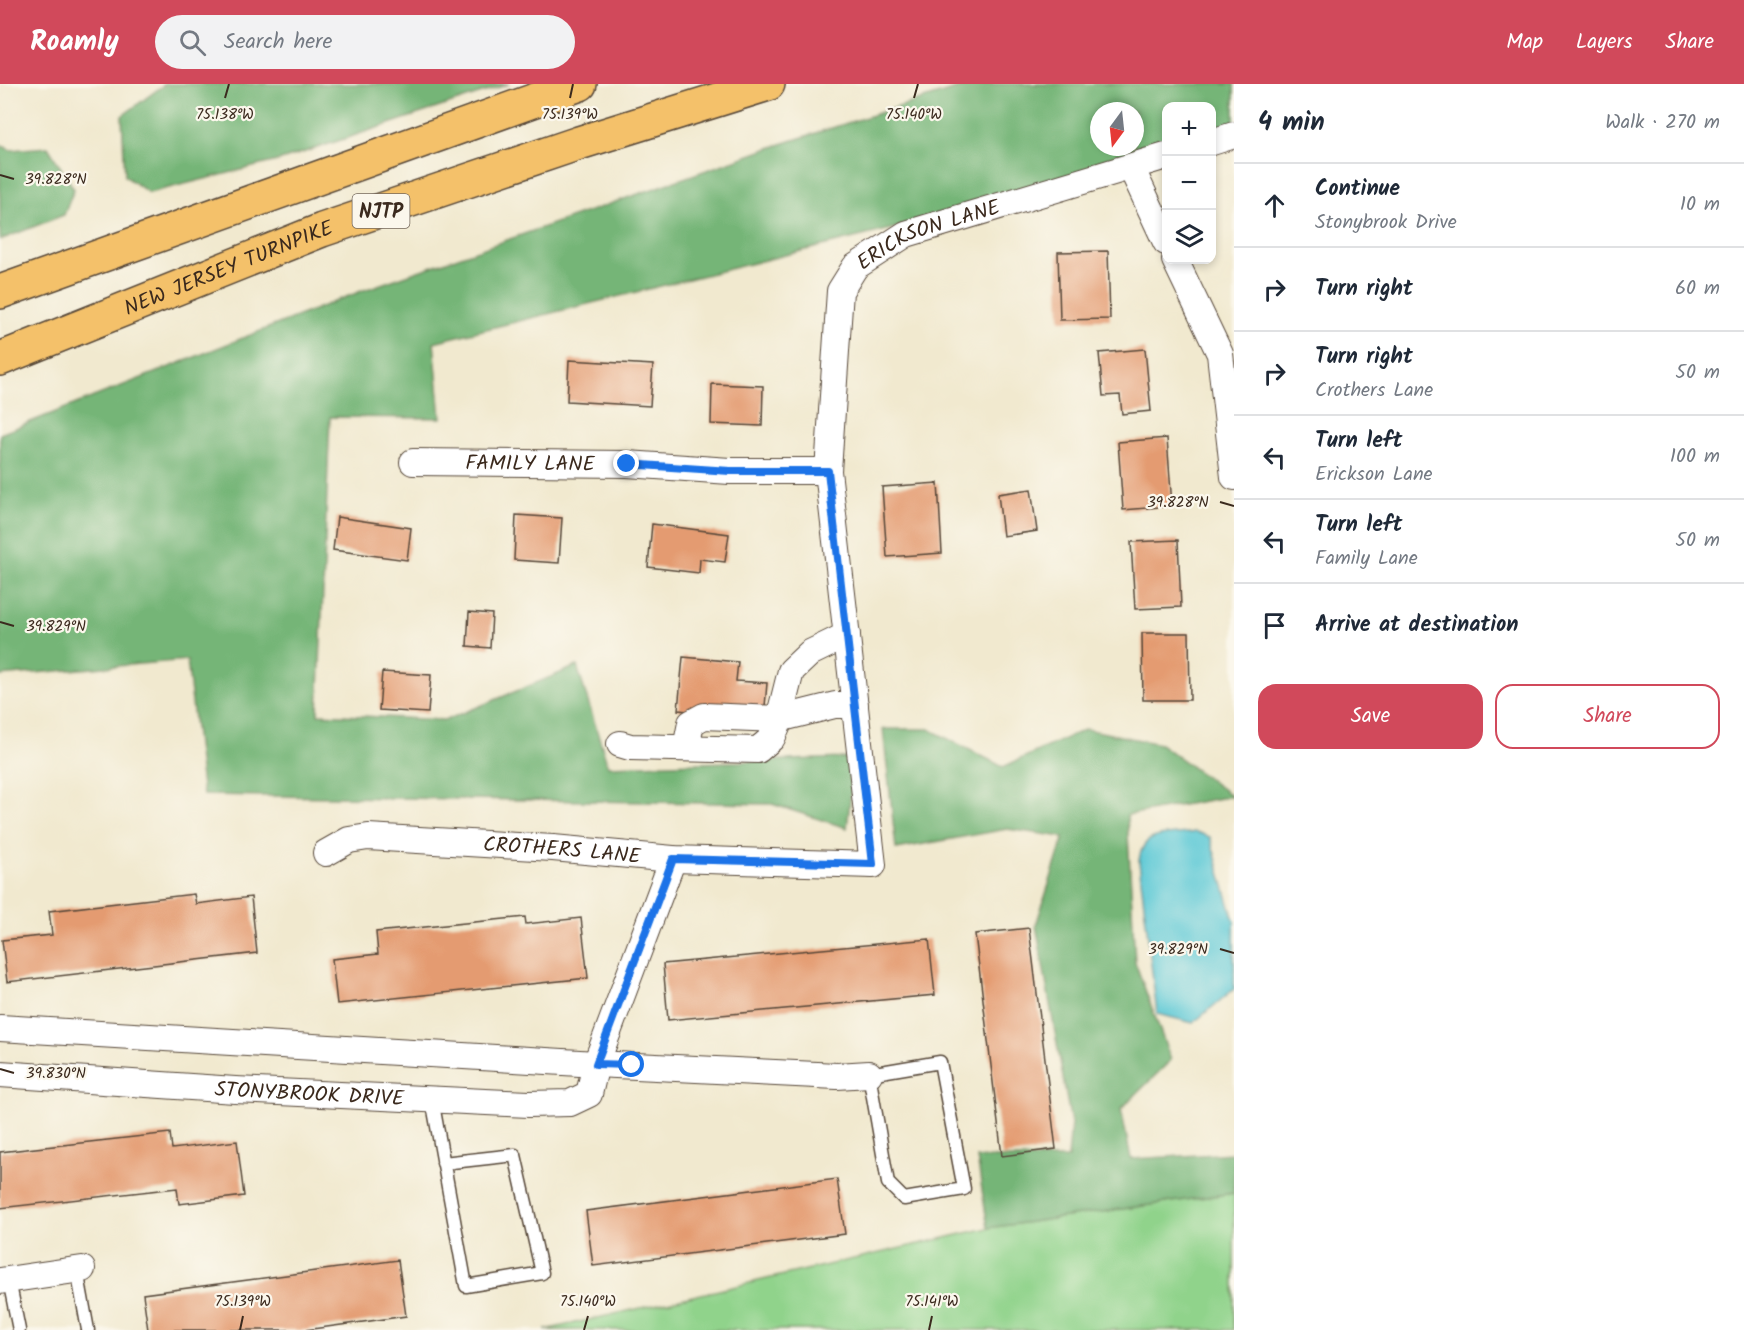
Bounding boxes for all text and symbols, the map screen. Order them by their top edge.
search box [155,15,575,69]
text: Roamly [30,20,119,65]
text: Search here [224,25,332,60]
icon: search [176,26,209,59]
text: Map [1506,26,1543,59]
text: Layers [1576,26,1632,59]
text: Share [1665,26,1714,59]
north arrow [1090,102,1144,156]
map controls [1162,102,1216,264]
button: + [1162,102,1216,156]
text: 4 min [1258,102,1325,144]
text: 75.138°W [196,103,254,127]
text: 75.139°W [542,103,598,127]
text: 75.140°W [886,103,942,127]
text: Walk · 270 m [1605,107,1720,139]
button: − [1162,156,1216,210]
text: 39.828°N [25,168,87,192]
text: Continue [1315,172,1400,207]
icon: ahead [1258,189,1291,222]
text: 10 m [1680,189,1720,221]
street label: ERICKSON LANE [851,192,1005,280]
road number: NJTP [352,194,410,228]
text: Stonybrook Drive [1315,207,1457,239]
button: layers [1162,210,1216,264]
street label: NEW JERSEY TURNPIKE [119,212,338,326]
text: Turn right [1315,272,1413,307]
icon: right [1258,273,1291,306]
text: 60 m [1675,273,1720,305]
text: Turn right [1315,340,1413,375]
icon: right [1258,357,1291,390]
text: 50 m [1675,357,1720,389]
text: Crothers Lane [1315,375,1433,407]
text: Turn left [1315,424,1402,459]
icon: left [1258,441,1291,474]
text: 100 m [1670,441,1720,473]
street label: FAMILY LANE [465,447,596,482]
route end [613,450,639,476]
text: Erickson Lane [1315,459,1433,491]
text: 39.828°N [1147,491,1209,515]
text: Turn left [1315,508,1402,543]
icon: left [1258,525,1291,558]
text: 50 m [1675,525,1720,557]
text: Family Lane [1315,543,1418,575]
text: Arrive at destination [1315,608,1518,643]
icon: arrive [1258,609,1291,642]
text: 39.829°N [26,615,86,639]
button: Save [1258,684,1483,749]
button: Share [1495,684,1720,749]
street label: CROTHERS LANE [482,829,643,874]
text: 39.829°N [1148,938,1208,962]
route start [618,1051,644,1077]
text: 39.830°N [26,1062,86,1086]
street label: STONYBROOK DRIVE [213,1074,406,1116]
text: 75.139°W [215,1290,271,1314]
text: 75.140°W [560,1290,616,1314]
text: 75.141°W [905,1290,959,1314]

